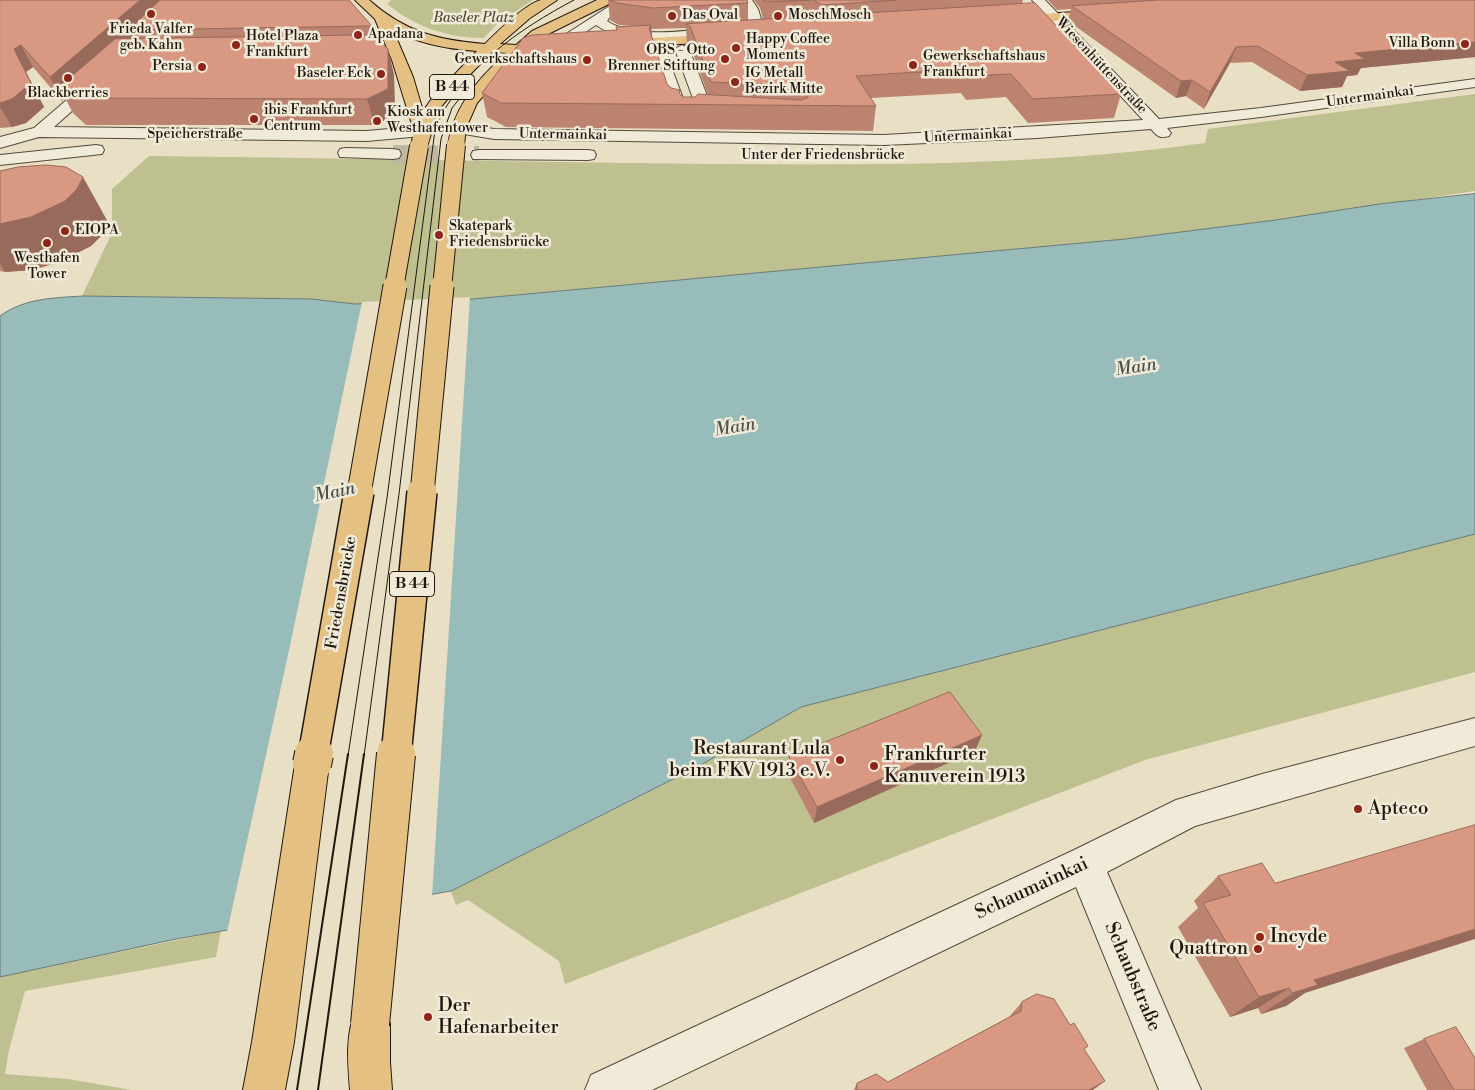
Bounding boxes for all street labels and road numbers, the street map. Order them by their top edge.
street label: Wiesenhüttenstraße [1052,14,1150,118]
road number: B 44 [430,74,474,100]
street label: Untermainkai [1325,83,1415,111]
street label: Untermainkai [923,125,1013,147]
street label: Untermainkai [519,126,607,144]
street label: Speicherstraße [147,127,243,143]
street label: Unter der Friedensbrücke [741,148,905,164]
street label: Friedensbrücke [323,535,361,651]
road number: B 44 [390,572,434,596]
street label: Schaumainkai [972,853,1092,925]
street label: Schaubstraße [1099,919,1165,1035]

